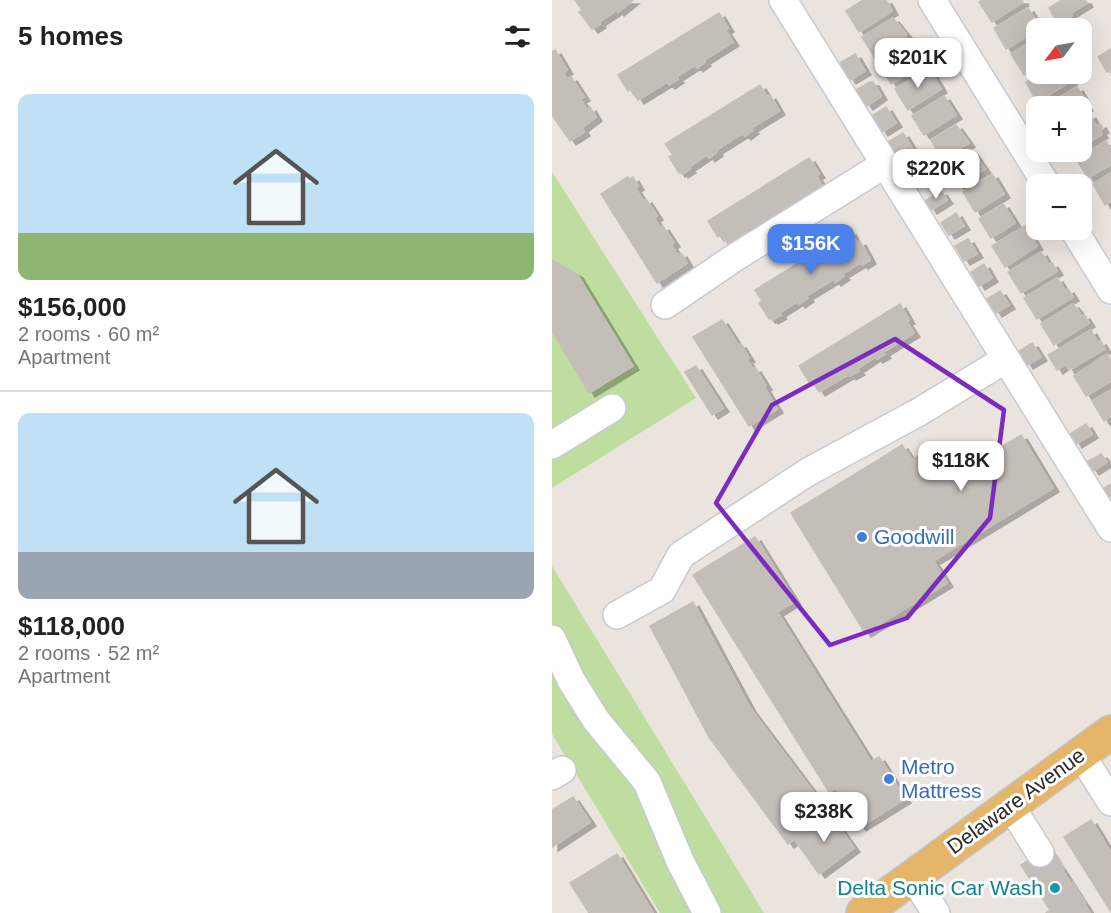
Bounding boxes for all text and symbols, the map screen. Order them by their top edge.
north arrow [1026,18,1092,84]
map controls [1026,18,1092,240]
icon: filters [501,20,534,53]
text: 5 homes [18,21,124,51]
pin: $201K [876,38,960,89]
text: $201K [889,46,947,68]
button: + [1026,96,1092,162]
icon: home [222,133,330,241]
pin: $220K [894,149,978,200]
text: $220K [907,157,965,179]
button: − [1026,174,1092,240]
pin: $156K [769,224,853,275]
text: $156K [782,232,840,254]
text: $156,000 [18,292,126,322]
text: 2 rooms · 60 m² [18,323,159,345]
text: Apartment [18,346,110,368]
pin: $118K [919,441,1003,492]
text: $118K [932,449,990,471]
icon: home [222,452,330,560]
place label: Goodwill [874,525,955,548]
marker: Goodwill [855,530,869,544]
text: $118,000 [18,611,125,641]
text: 2 rooms · 52 m² [18,642,159,664]
text: Apartment [18,665,110,687]
street label: Delaware Avenue [943,743,1089,858]
place label: Metro Mattress [901,755,982,802]
marker: Metro Mattress [882,772,896,786]
pin: $238K [782,792,866,843]
text: $238K [795,800,853,822]
place label: Delta Sonic Car Wash [837,876,1043,899]
marker: Delta Sonic Car Wash [1048,881,1062,895]

